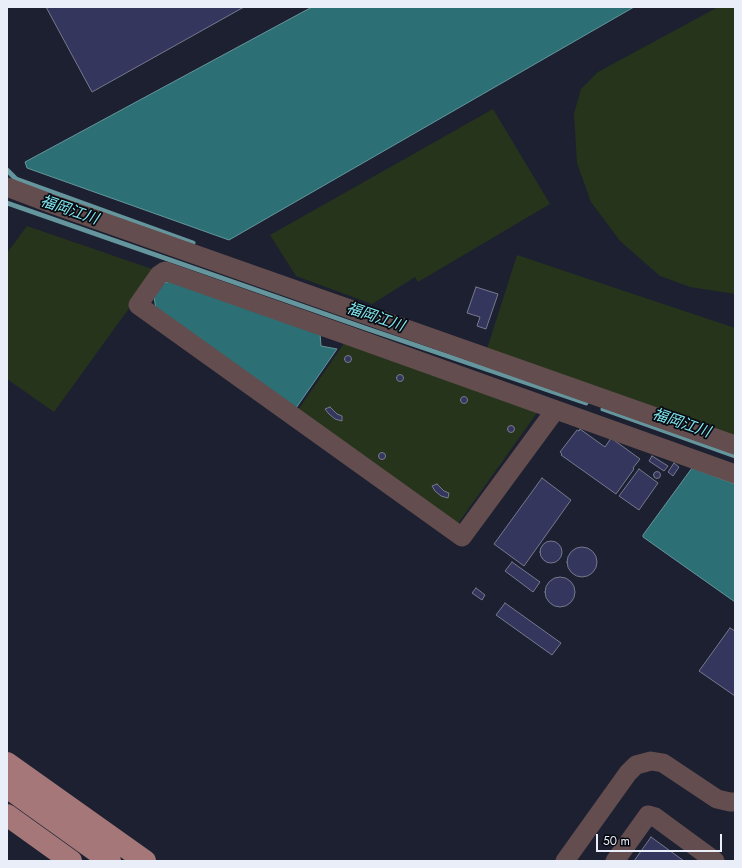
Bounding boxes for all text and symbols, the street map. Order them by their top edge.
water label: 福岡江川 [38,193,100,229]
water label: 福岡江川 [344,300,406,336]
water label: 福岡江川 [650,406,712,442]
scale bar [598,826,724,852]
text: 50 m [603,832,630,850]

